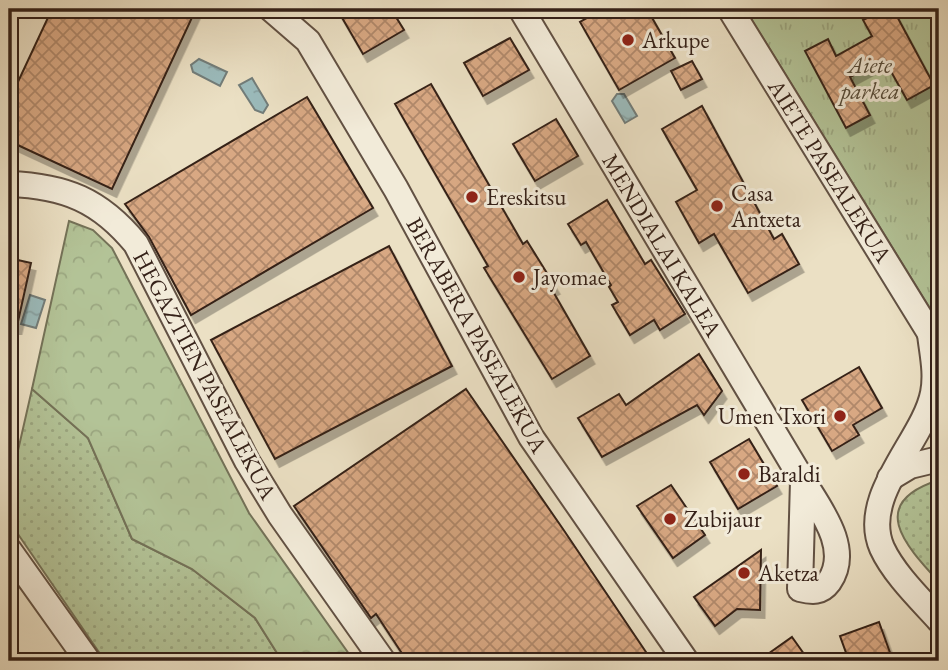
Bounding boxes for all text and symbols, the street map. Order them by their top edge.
place label: Arkupe [641,25,709,55]
marker: Arkupe [620,32,636,48]
park label: Aiete parkea [837,50,900,106]
street label: AIETE PASEALEKUA [761,73,899,269]
street label: MENDIALAI KALEA [595,148,729,343]
place label: Casa Antxeta [730,178,802,234]
place label: Ereskitsu [486,182,566,212]
marker: Ereskitsu [464,189,480,205]
marker: Casa Antxeta [709,198,725,214]
street label: BERABERA PASEALEKUA [400,212,555,459]
street label: HEGAZTIEN PASEALEKUA [126,245,284,506]
place label: Jayomae [531,262,607,292]
marker: Jayomae [511,269,527,285]
place label: Umen Txori [718,401,826,431]
marker: Umen Txori [832,408,848,424]
place label: Baraldi [758,459,821,489]
marker: Baraldi [736,466,752,482]
place label: Zubijaur [684,504,762,534]
marker: Zubijaur [662,511,678,527]
place label: Aketza [757,558,820,588]
marker: Aketza [736,565,752,581]

